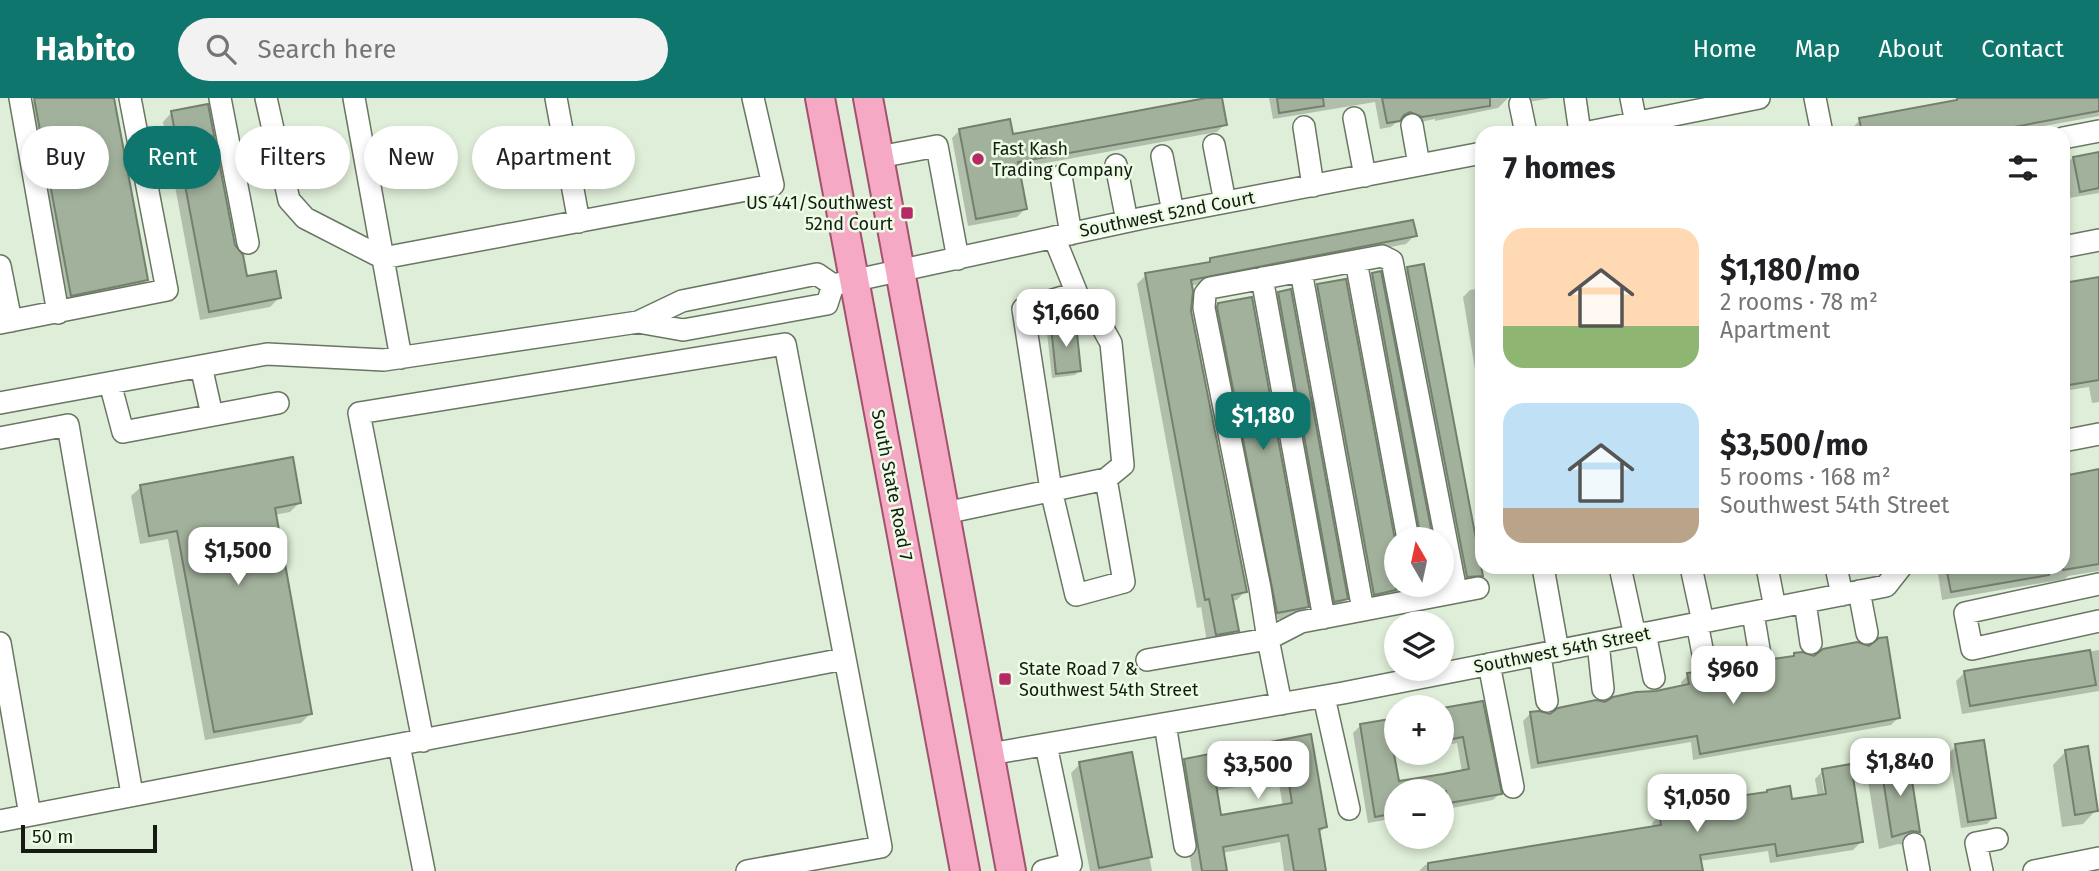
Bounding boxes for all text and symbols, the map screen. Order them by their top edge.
search box [178,18,668,81]
text: Habito [35,29,136,69]
icon: search [202,30,240,68]
text: Search here [258,34,396,65]
text: Home [1693,35,1757,63]
text: Map [1795,35,1841,63]
text: About [1879,35,1943,63]
text: Contact [1981,35,2064,63]
chip: Buy [21,126,109,189]
chip: Rent [123,126,221,189]
chip: Filters [235,126,350,189]
chip: New [364,126,458,189]
chip: Apartment [472,126,635,189]
place label: Fast Kash Trading Company [992,138,1133,181]
icon: filters [2004,149,2042,187]
text: 7 homes [1503,150,1615,186]
marker: Fast Kash Trading Company [970,151,986,167]
street label: Southwest 52nd Court [1077,186,1257,242]
place label: US 441/Southwest 52nd Court [746,192,893,235]
marker: US 441/Southwest 52nd Court [899,205,915,221]
text: $1,180/mo [1720,252,1860,288]
icon: home [1559,256,1643,340]
text: 2 rooms · 78 m² [1720,288,1878,316]
pin: $1,660 [1009,289,1123,349]
text: $1,660 [1032,298,1100,326]
text: Apartment [1720,316,1830,344]
pin: $1,180 [1206,392,1320,452]
text: $1,180 [1231,401,1295,429]
street label: South State Road 7 [867,407,917,563]
text: $3,500/mo [1720,427,1868,463]
icon: home [1559,431,1643,515]
text: 5 rooms · 168 m² [1720,463,1891,491]
text: Southwest 54th Street [1720,491,1949,519]
north arrow [1384,527,1454,597]
map controls [1384,527,1454,849]
pin: $1,500 [181,528,295,587]
text: $1,500 [204,536,272,564]
button: layers [1384,611,1454,681]
street label: Southwest 54th Street [1472,622,1653,678]
pin: $960 [1692,646,1774,706]
text: $960 [1707,655,1759,683]
place label: State Road 7 & Southwest 54th Street [1019,658,1199,701]
marker: State Road 7 & Southwest 54th Street [997,671,1013,687]
button: + [1384,695,1454,765]
pin: $1,840 [1843,738,1957,798]
pin: $3,500 [1201,742,1315,801]
text: $1,840 [1866,747,1934,775]
text: $3,500 [1223,750,1293,778]
pin: $1,050 [1640,774,1754,834]
button: − [1384,779,1454,849]
text: $1,050 [1664,783,1730,811]
scale bar [21,822,158,854]
text: 50 m [32,825,73,848]

